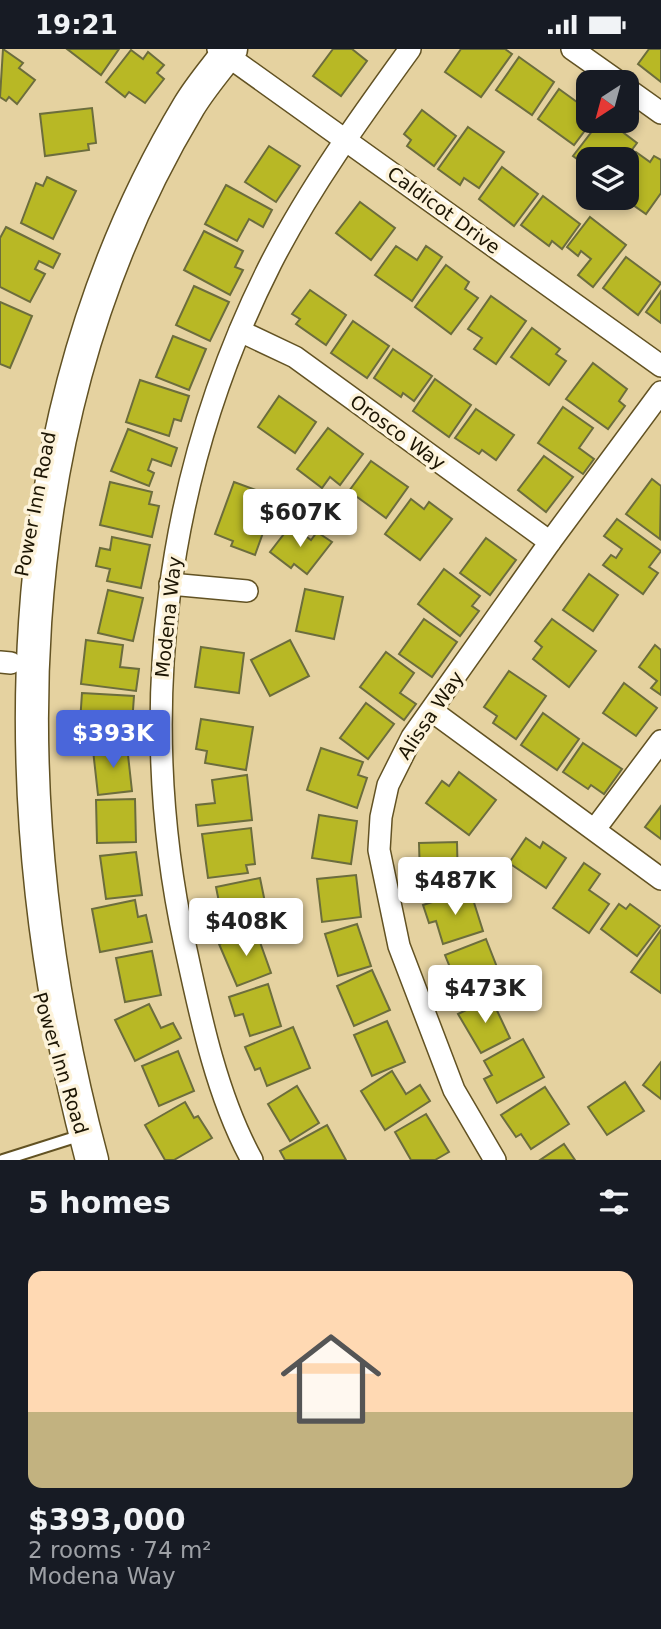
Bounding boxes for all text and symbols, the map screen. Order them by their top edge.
text: 19:21 [35,10,118,40]
north arrow [576,70,639,133]
map controls [576,70,639,210]
button: layers [576,147,639,210]
street label: Caldicot Drive [383,162,505,258]
street label: Orosco Way [346,390,450,474]
street label: Power Inn Road [10,430,60,578]
pin: $607K [251,489,349,549]
text: $607K [259,499,341,525]
street label: Modena Way [151,555,185,679]
street label: Alissa Way [393,667,467,763]
pin: $393K [64,711,162,770]
text: $393K [72,720,154,746]
pin: $487K [406,857,504,917]
text: $487K [414,867,496,893]
pin: $408K [197,899,295,958]
text: $408K [205,908,287,934]
pin: $473K [436,965,534,1025]
text: $473K [444,975,526,1001]
street label: Power Inn Road [29,990,93,1136]
icon: filters [595,1183,633,1221]
text: 5 homes [28,1185,171,1220]
icon: home [268,1316,394,1442]
text: $393,000 [28,1502,186,1537]
text: 2 rooms · 74 m² [28,1537,212,1563]
text: Modena Way [28,1563,176,1589]

